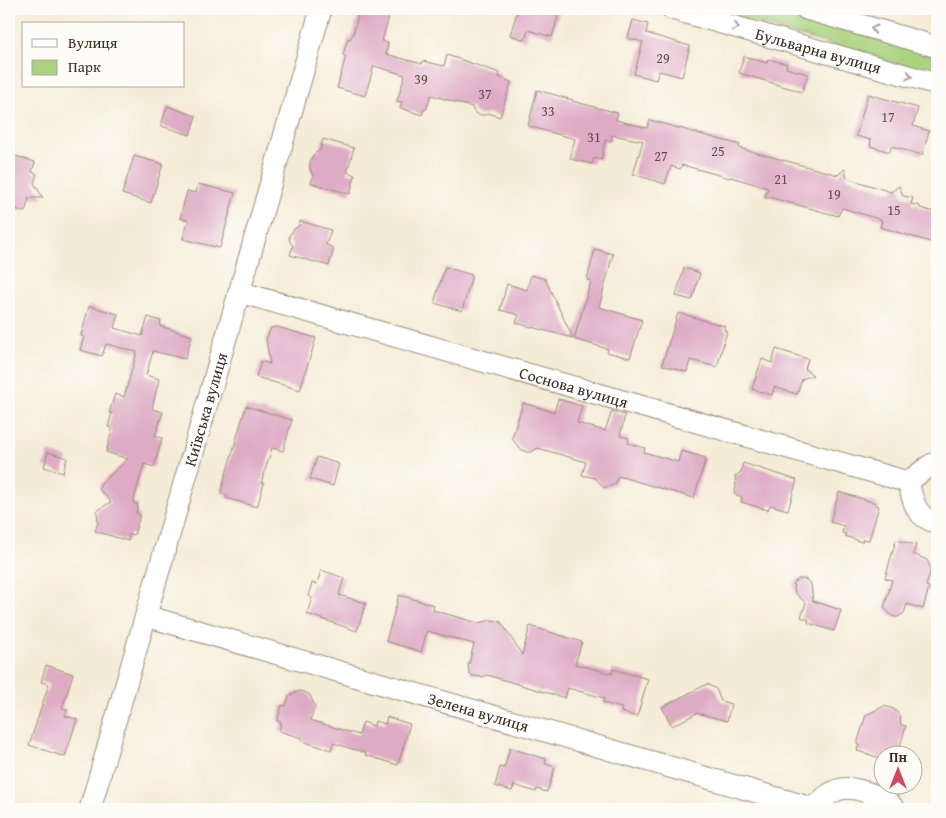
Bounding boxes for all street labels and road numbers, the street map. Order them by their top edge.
street label: Бульварна вулиця [753,21,884,80]
street label: Київська вулиця [178,349,233,469]
street label: Соснова вулиця [517,360,631,414]
street label: Зелена вулиця [425,686,532,738]

